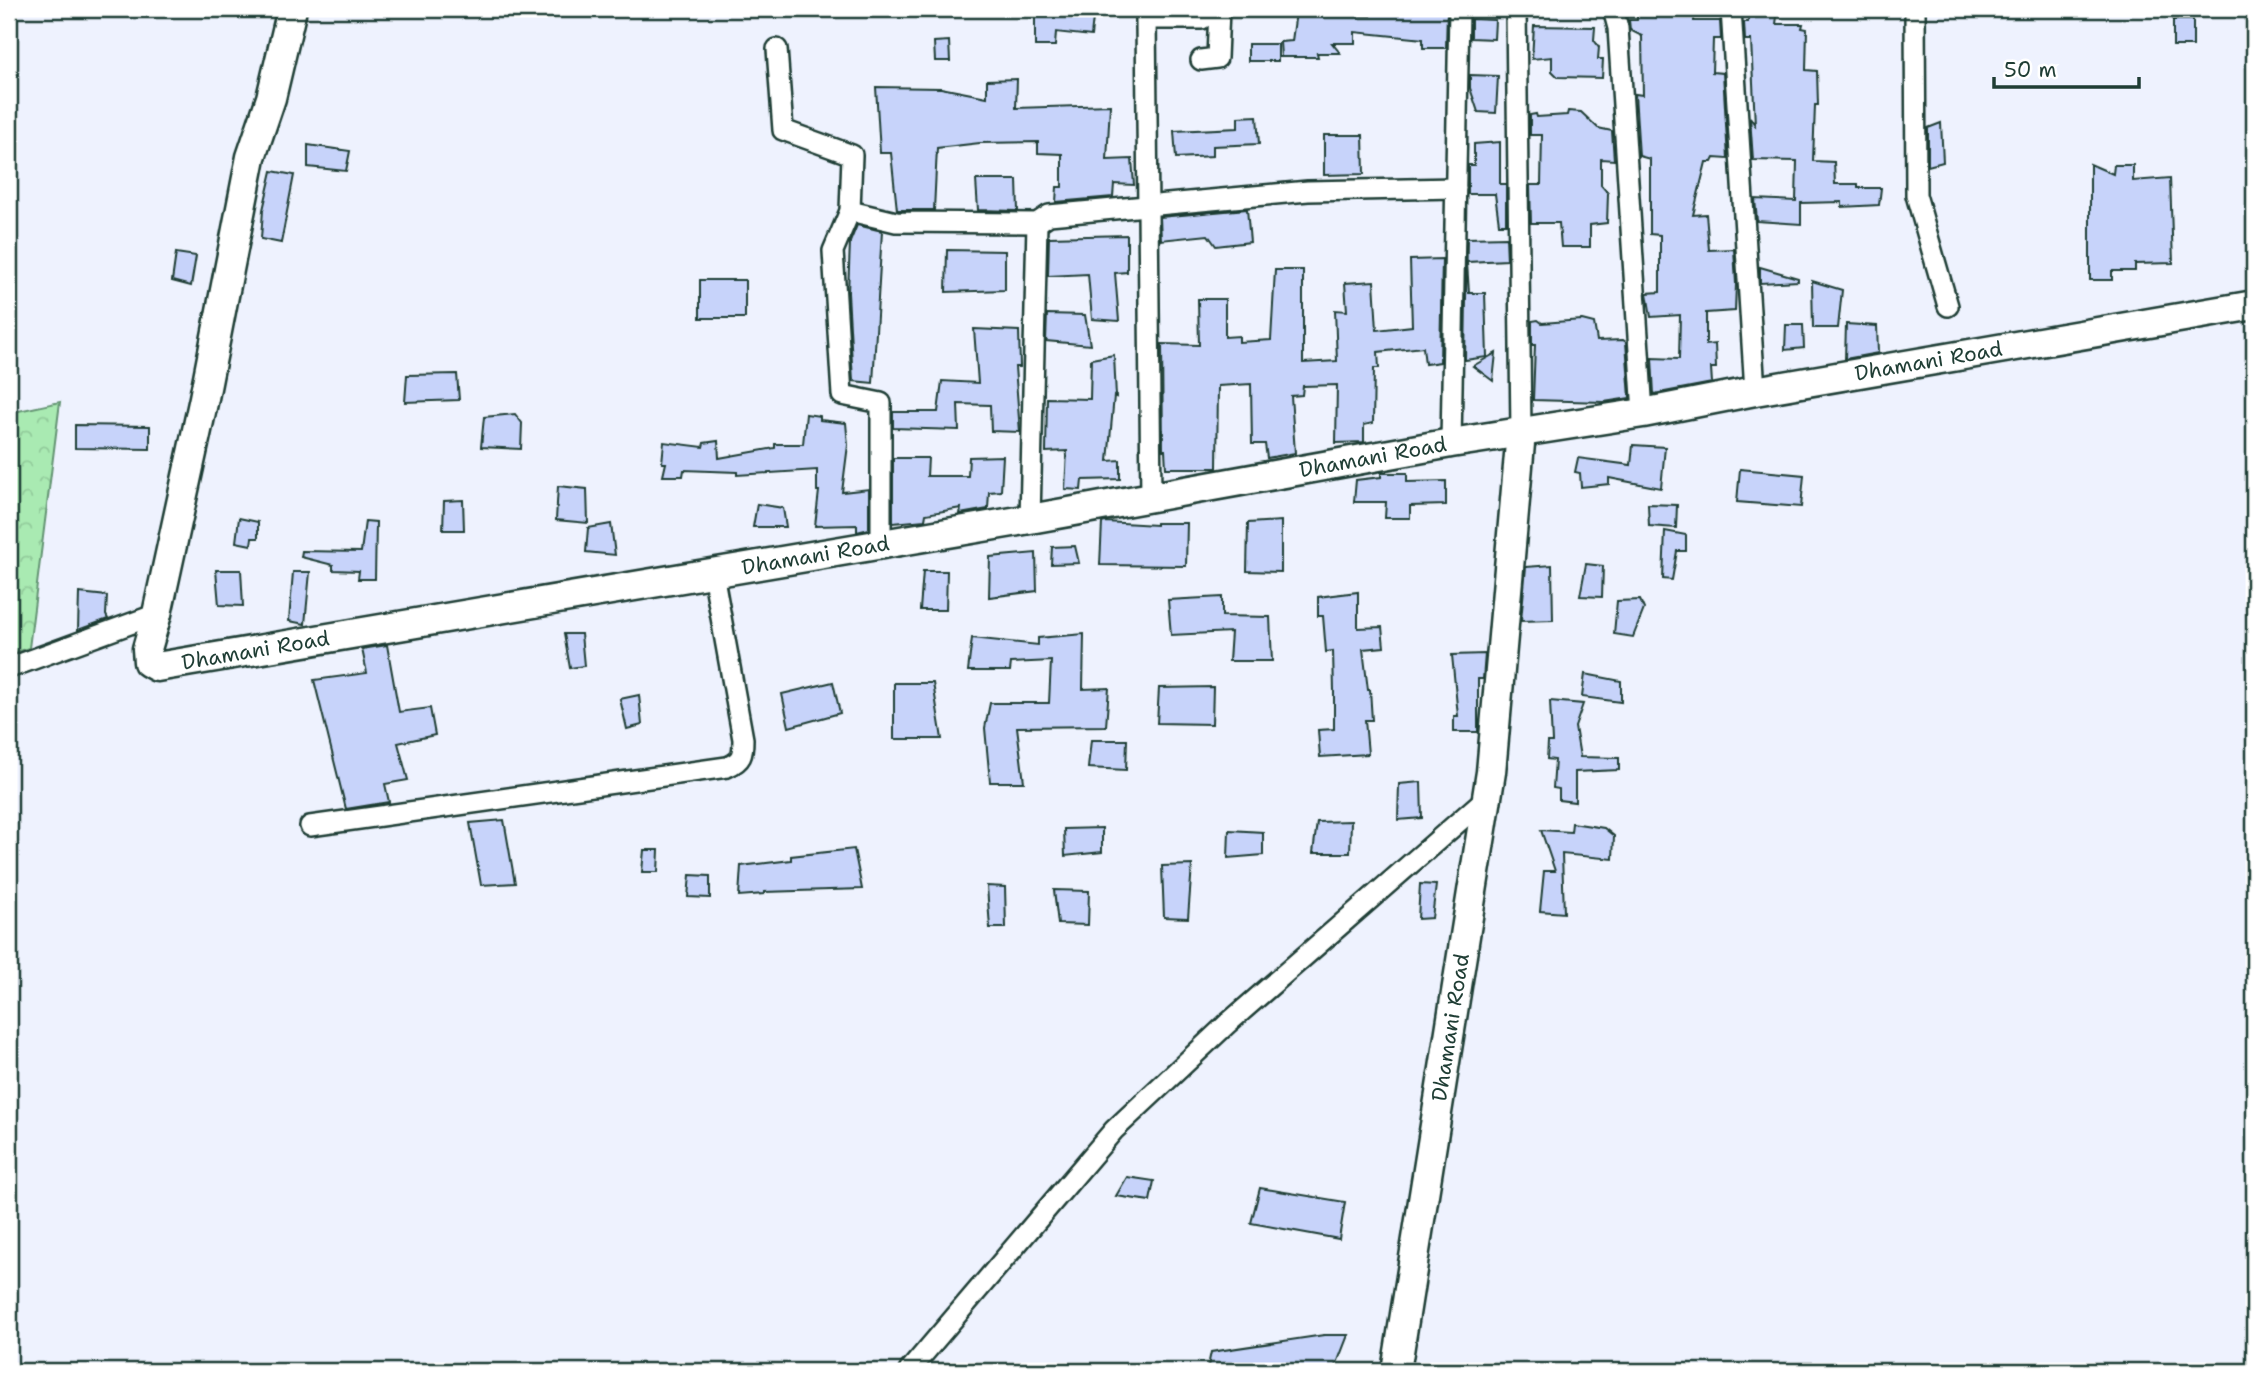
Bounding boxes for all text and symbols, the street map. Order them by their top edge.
scale bar [1994,46,2139,90]
text: 50 m [2004,56,2057,84]
street label: Dhamani Road [1853,335,2005,388]
street label: Dhamani Road [1297,430,1449,484]
street label: Dhamani Road [740,529,892,582]
street label: Dhamani Road [180,624,332,677]
street label: Dhamani Road [1425,951,1476,1103]

